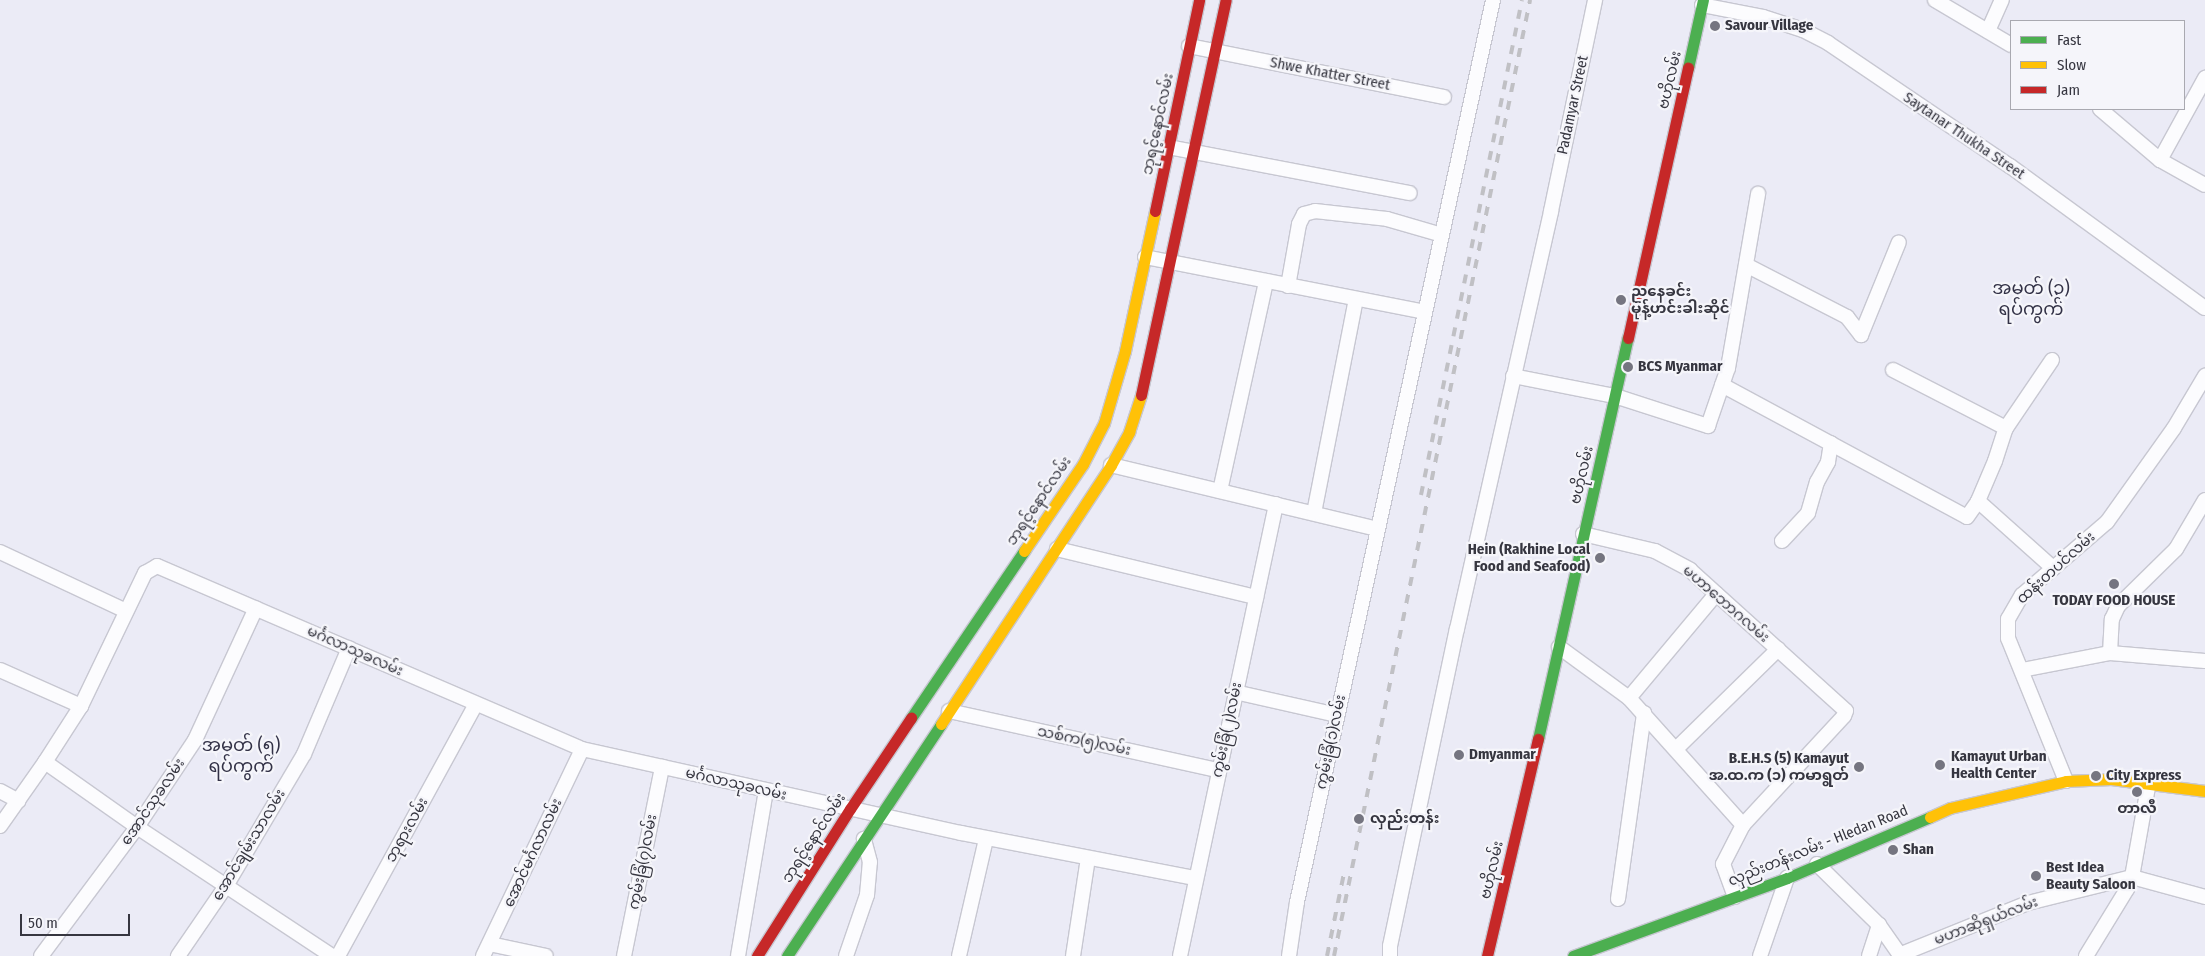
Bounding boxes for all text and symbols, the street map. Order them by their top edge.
place label: Savour Village [1725,17,1813,35]
marker: Savour Village [1709,20,1721,32]
legend [2010,20,2185,110]
text: Fast [2057,31,2081,49]
street label: ဗဟိုလမ်း [1655,49,1685,111]
street label: Shwe Khatter Street [1268,54,1392,94]
street label: Padamyar Street [1554,54,1592,156]
text: Slow [2057,56,2086,74]
street label: ဘုရင့်နောင်လမ်း [1138,71,1178,177]
text: Jam [2057,81,2080,99]
street label: Saytanar Thukha Street [1900,89,2028,183]
district label: အမှတ် (၃) ရပ်ကွက် [1992,278,2070,320]
place label: ညနေခင်း မုန့်ဟင်းခါးဆိုင် [1631,282,1730,317]
marker: ညနေခင်း မုန့်ဟင်းခါးဆိုင် [1615,294,1627,306]
place label: BCS Myanmar [1638,358,1722,376]
marker: BCS Myanmar [1622,361,1634,373]
street label: ဗဟိုလမ်း [1567,444,1597,506]
street label: ဘုရင့်နောင်လမ်း [1003,453,1075,549]
street label: ထန်းတပင်လမ်း [2013,528,2099,608]
place label: Hein (Rakhine Local Food and Seafood) [1468,540,1590,575]
marker: Hein (Rakhine Local Food and Seafood) [1594,552,1606,564]
street label: မဟာဘောဂလမ်း [1679,561,1773,647]
marker: TODAY FOOD HOUSE [2108,578,2120,590]
place label: TODAY FOOD HOUSE [2053,592,2175,610]
street label: မင်္ဂလာသုခလမ်း [304,622,406,680]
street label: ကွမ်းခြံ(၂)လမ်း [1208,681,1246,779]
street label: ကွမ်းခြံ(၁)လမ်း [1312,693,1350,791]
street label: သစ်က(၅)လမ်း [1036,722,1132,760]
district label: အမှတ် (၅) ရပ်ကွက် [202,735,280,778]
place label: Dmyanmar [1469,746,1536,764]
place label: Kamayut Urban Health Center [1951,747,2047,782]
marker: Dmyanmar [1453,749,1465,761]
place label: B.E.H.S (5) Kamayut အ.ထ.က (၁) ကမာရွတ် [1709,749,1849,784]
street label: အောင်သုခလမ်း [117,755,189,849]
marker: Kamayut Urban Health Center [1933,758,1947,772]
marker: B.E.H.S (5) Kamayut အ.ထ.က (၁) ကမာရွတ် [1853,761,1865,773]
street label: မင်္ဂလာသုခလမ်း [684,764,788,804]
place label: City Express [2106,767,2181,785]
marker: City Express [2090,770,2102,782]
street label: အောင်ချမ်းသာလမ်း [209,786,289,904]
marker: တာလီ [2131,786,2143,798]
street label: ဘုရင့်နောင်လမ်း [778,790,850,886]
street label: ဘုရားလမ်း [382,794,432,866]
street label: အောင်မင်္ဂလာလမ်း [500,796,566,910]
place label: တာလီ [2117,800,2157,818]
street label: လှည်းတန်းလမ်း - Hledan Road [1725,802,1911,890]
place label: လှည်းတန်း [1370,810,1439,828]
marker: လှည်းတန်း [1352,812,1366,826]
street label: ကွမ်းခြံ(၇)လမ်း [625,813,661,911]
street label: ဗဟိုလမ်း [1477,839,1507,901]
place label: Shan [1903,841,1934,859]
marker: Shan [1887,844,1899,856]
place label: Best Idea Beauty Saloon [2046,858,2136,893]
marker: Best Idea Beauty Saloon [2030,870,2042,882]
street label: မဟာဆိုရှယ်လမ်း [1931,893,2041,949]
scale bar [22,904,132,936]
text: 50 m [28,914,58,932]

